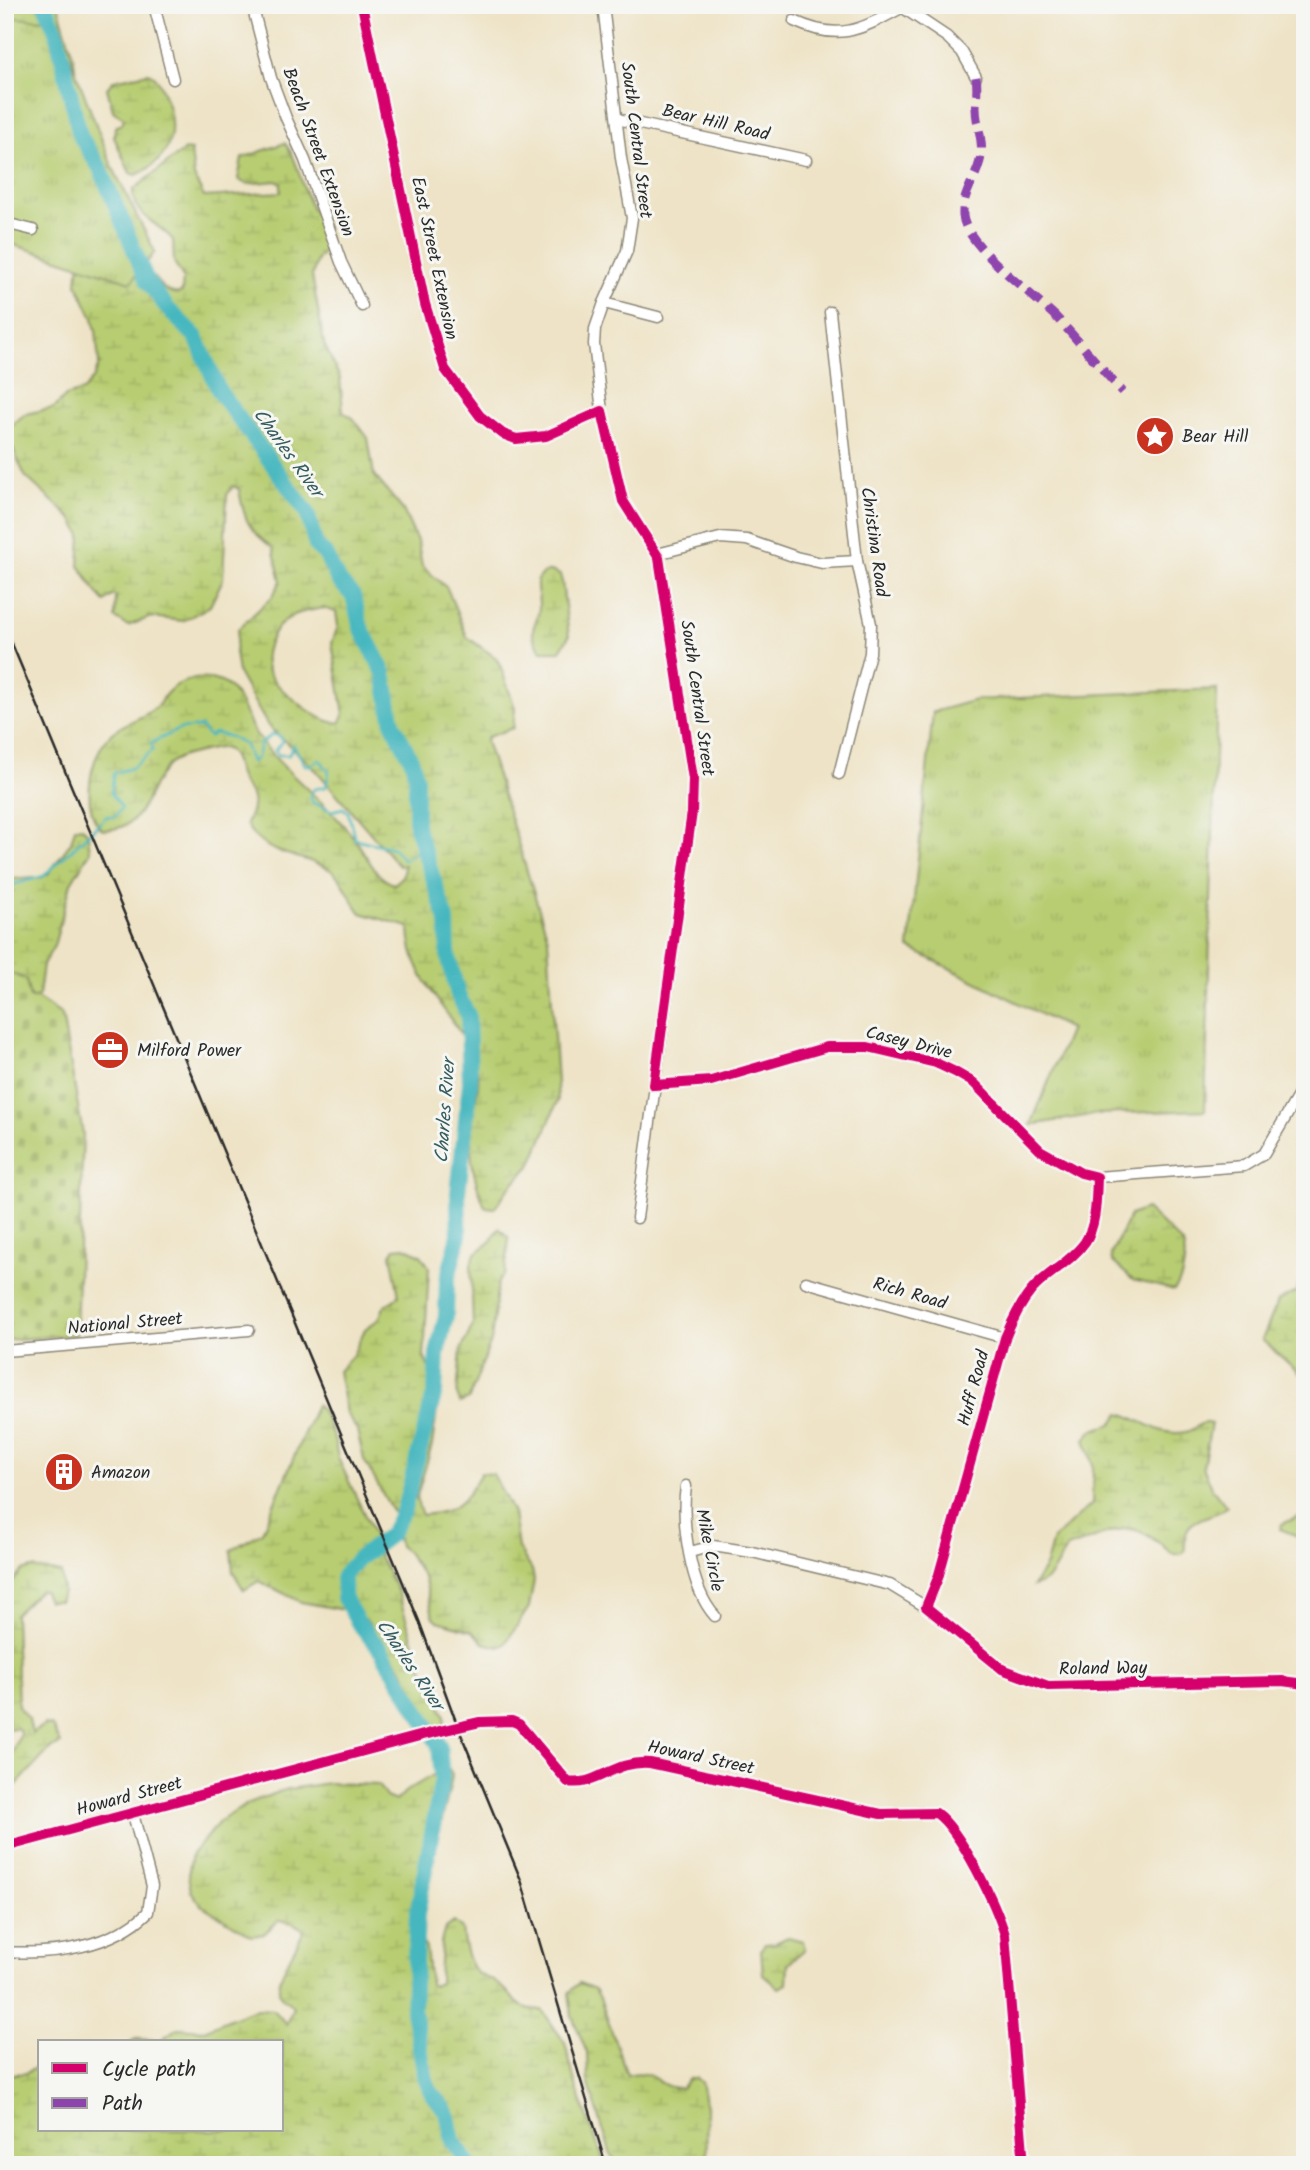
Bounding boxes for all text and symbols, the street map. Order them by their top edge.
street label: South Central Street [612,60,660,221]
street label: Beach Street Extension [273,64,362,241]
street label: Bear Hill Road [659,97,773,150]
street label: East Street Extension [402,174,465,343]
water label: Charles River [245,402,332,507]
place icon: Bear Hill [1134,415,1176,457]
place label: Bear Hill [1182,423,1249,452]
street label: Christina Road [851,485,896,600]
street label: South Central Street [671,618,722,779]
street label: Casey Drive [862,1019,955,1068]
office icon: Milford Power [89,1029,131,1071]
place label: Milford Power [137,1037,242,1066]
water label: Charles River [427,1054,465,1164]
street label: Rich Road [869,1270,951,1319]
street label: National Street [66,1305,185,1344]
street label: Huff Road [950,1346,999,1430]
building icon: Amazon [43,1451,85,1493]
place label: Amazon [91,1459,150,1488]
street label: Mike Circle [686,1506,731,1594]
water label: Charles River [368,1614,453,1720]
street label: Roland Way [1059,1654,1148,1685]
street label: Howard Street [645,1733,758,1784]
street label: Howard Street [73,1769,187,1826]
legend [38,2040,284,2132]
text: Cycle path [102,2054,196,2087]
text: Path [102,2088,143,2121]

